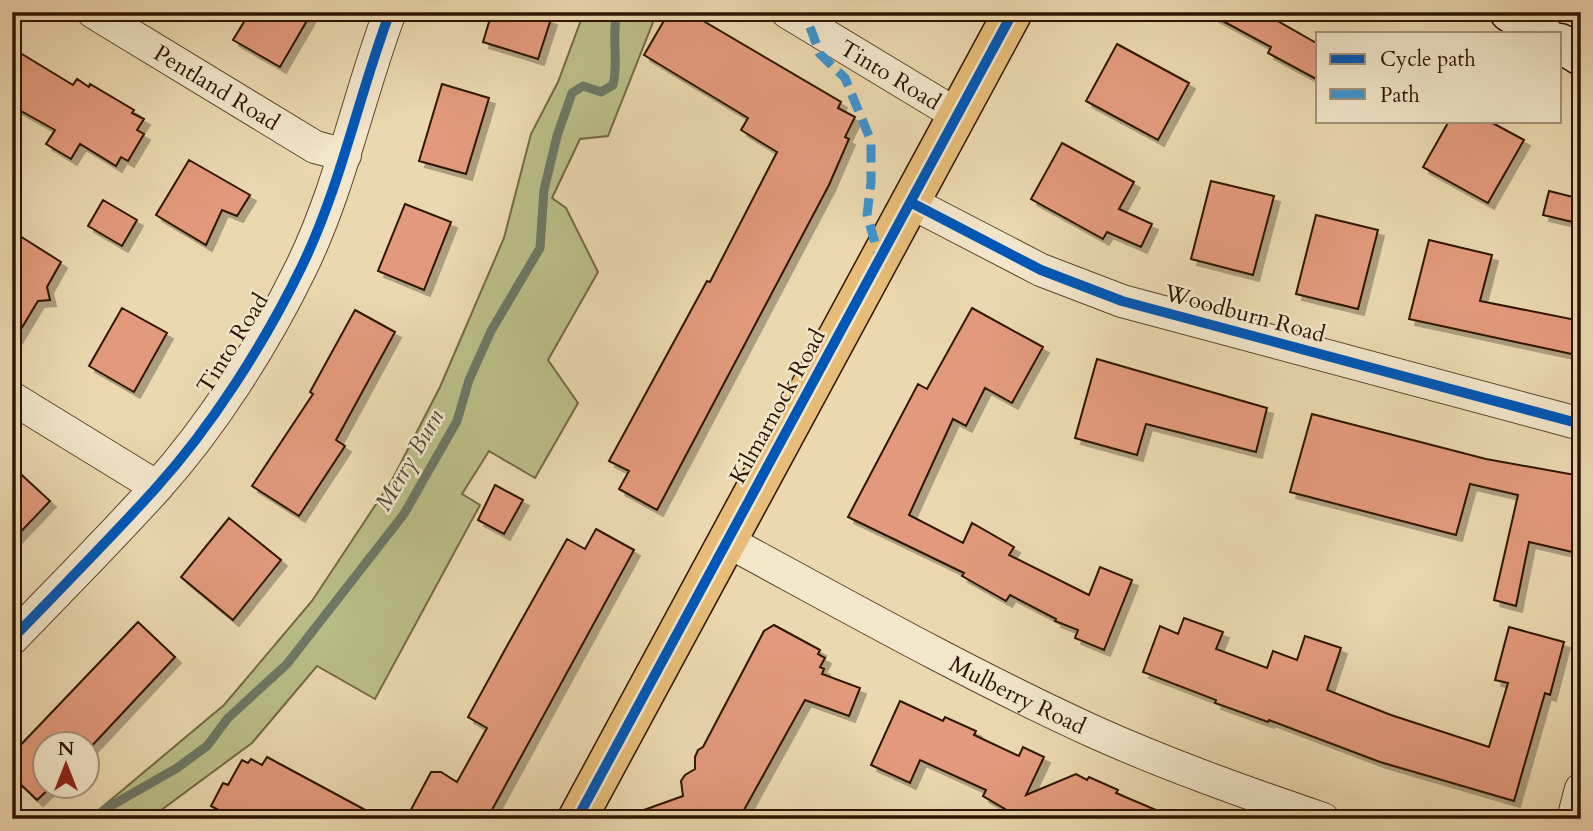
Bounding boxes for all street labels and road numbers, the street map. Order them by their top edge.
street label: Tinto Road [834,33,947,118]
street label: Pentland Road [148,38,286,138]
street label: Woodburn Road [1160,277,1330,350]
street label: Tinto Road [189,287,276,399]
street label: Kilmarnock Road [722,323,833,489]
street label: Mulberry Road [944,648,1092,742]

